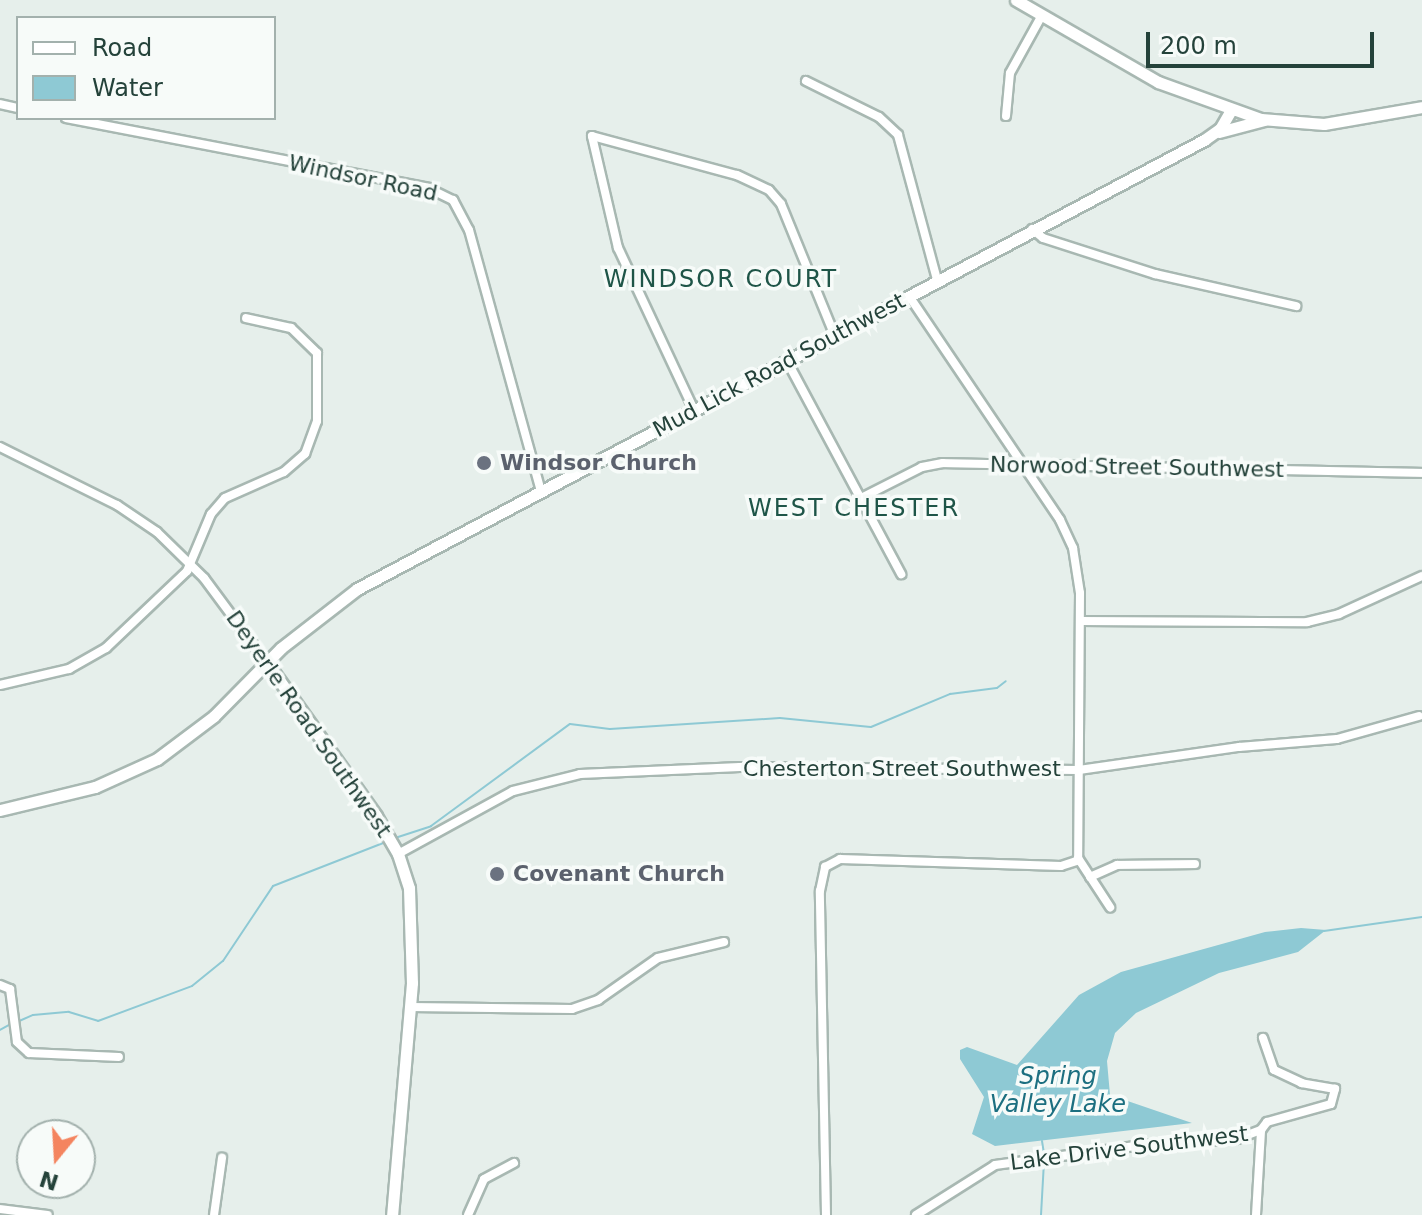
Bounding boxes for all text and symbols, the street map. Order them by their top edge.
legend [16,16,276,120]
scale bar [1150,16,1378,66]
text: 200 m [1160,32,1237,60]
text: Road [92,34,152,62]
text: Water [92,74,163,102]
street label: Windsor Road [286,149,440,207]
district label: WINDSOR COURT [604,266,838,294]
street label: Mud Lick Road Southwest [648,287,910,443]
place label: Windsor Church [500,450,697,476]
street label: Norwood Street Southwest [990,451,1284,483]
marker: Windsor Church [475,454,493,472]
district label: WEST CHESTER [748,495,960,523]
street label: Deyerle Road Southwest [221,606,397,842]
street label: Chesterton Street Southwest [743,756,1061,782]
place label: Covenant Church [513,861,725,887]
marker: Covenant Church [488,865,506,883]
water label: Spring Valley Lake [990,1063,1126,1119]
north arrow [16,1119,96,1199]
street label: Lake Drive Southwest [1009,1120,1249,1176]
text: N [36,1166,62,1195]

